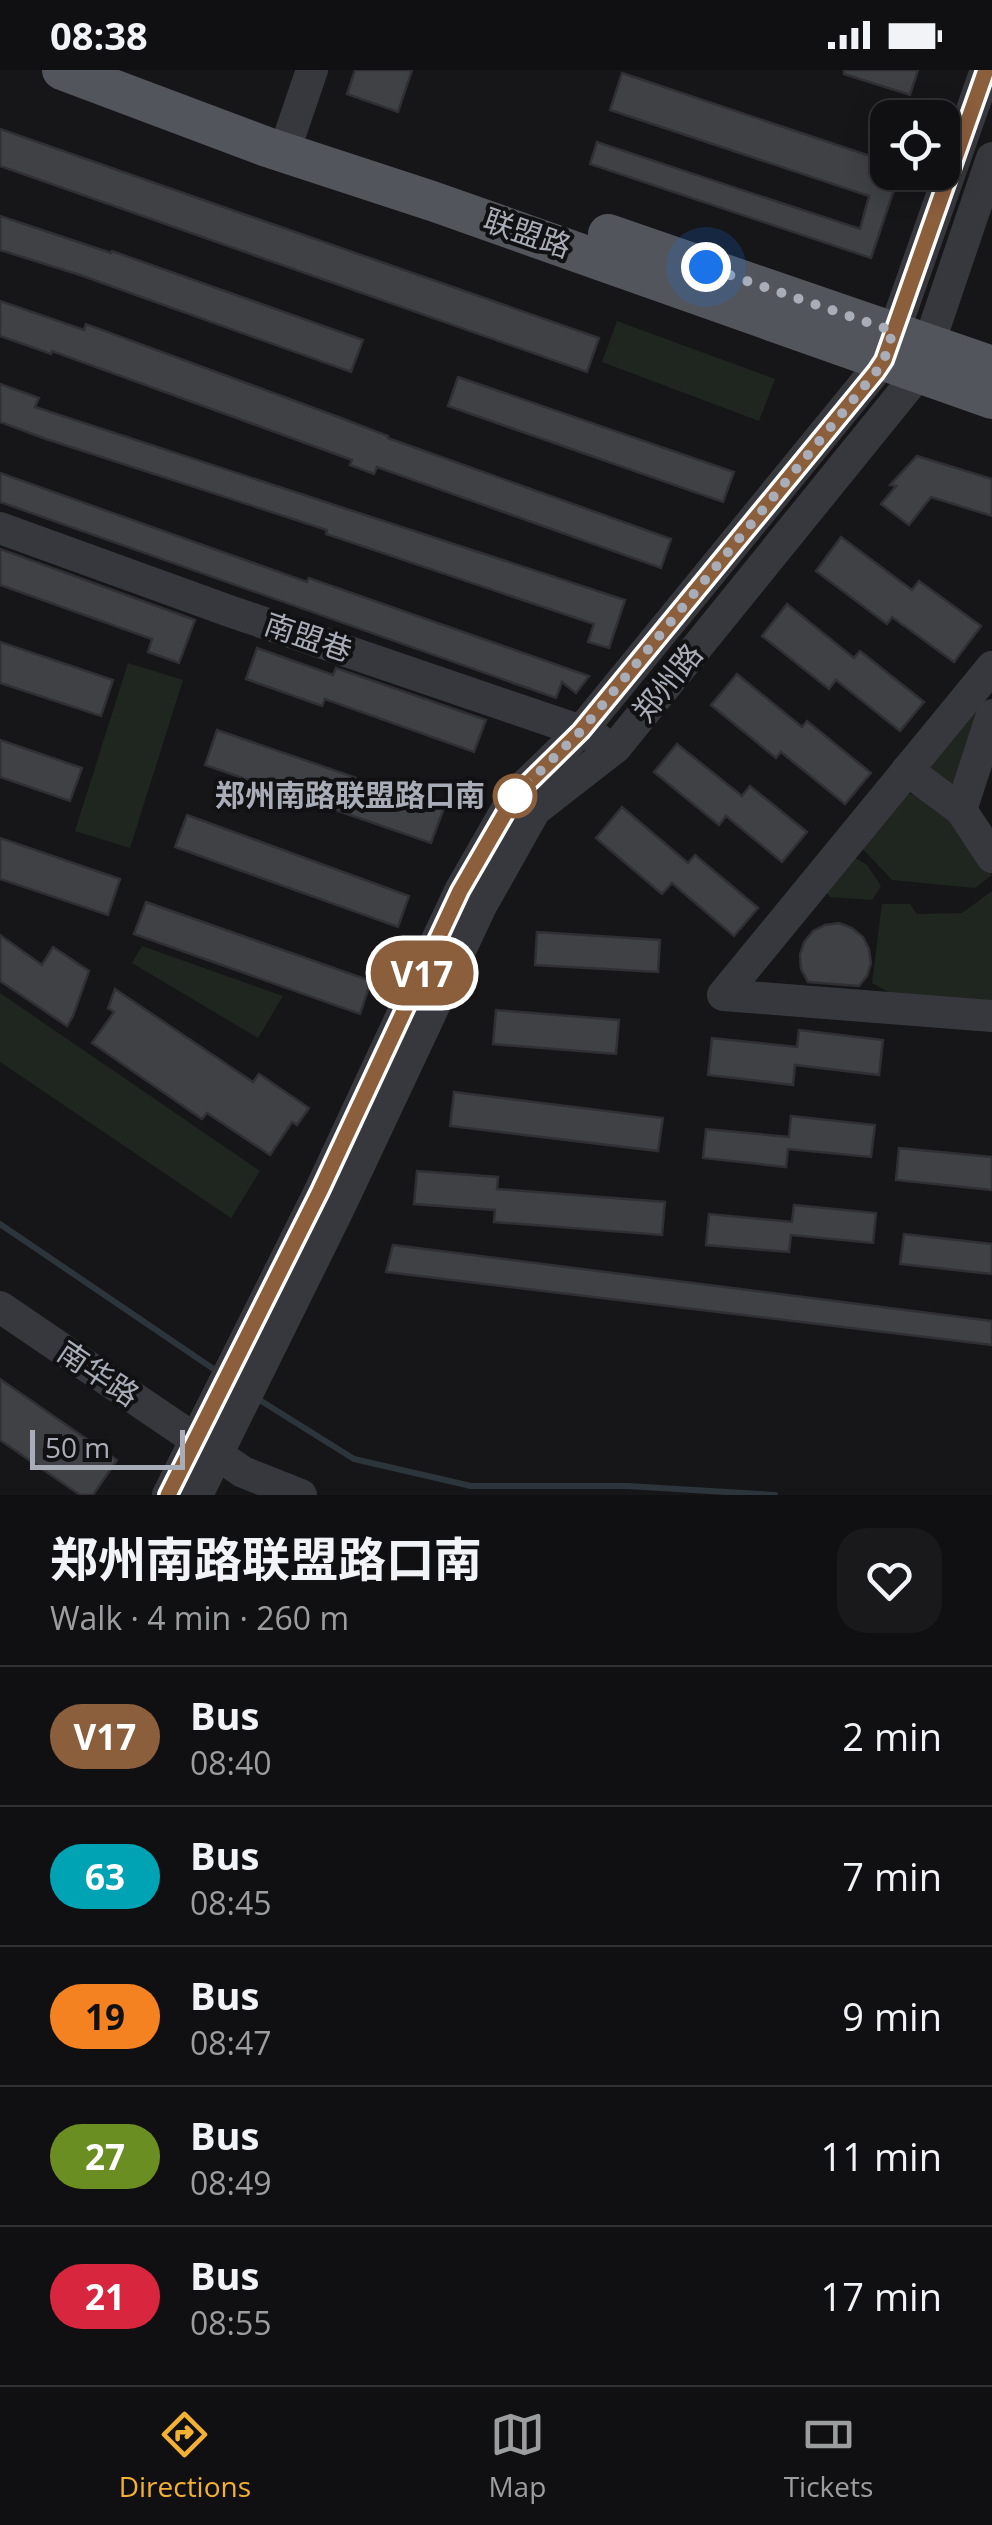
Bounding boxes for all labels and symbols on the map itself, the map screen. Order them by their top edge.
street label: 联盟路 [478,199,577,267]
your location [681,242,731,292]
street label: 南盟巷 [259,603,358,671]
street label: 郑州路 [623,634,711,730]
place label: 郑州南路联盟路口南 [215,774,485,815]
marker: 郑州南路联盟路口南 [494,775,536,817]
line badge: V17 [364,940,480,1006]
street label: 南华路 [50,1331,148,1415]
scale bar [30,1425,185,1470]

